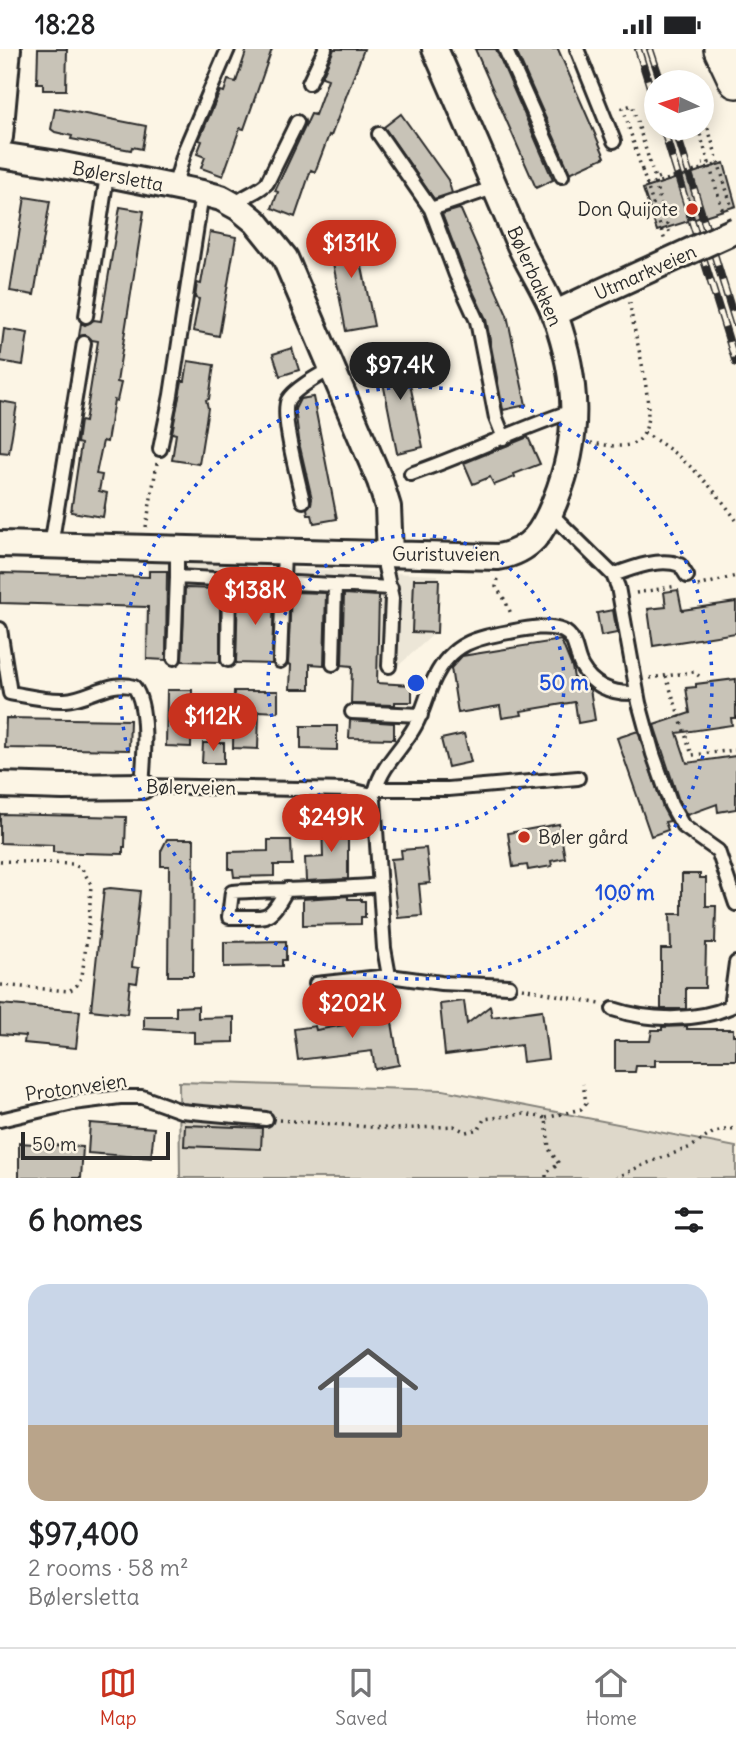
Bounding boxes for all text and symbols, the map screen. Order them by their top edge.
text: 18:28 [35,8,95,41]
north arrow [644,70,714,140]
map controls [644,70,714,140]
street label: Bølersletta [70,155,166,197]
place label: Don Quijote [577,197,678,221]
marker: Don Quijote [684,201,700,217]
pin: $131K [302,221,400,280]
street label: Bølerbakken [502,222,568,330]
text: $131K [322,228,380,257]
street label: Utmarkveien [590,239,700,305]
pin: $97.4K [343,343,457,402]
text: $97.4K [365,350,435,379]
street label: Guristuveien [392,542,500,566]
pin: $138K [206,567,304,627]
text: $138K [224,575,286,604]
text: 50 m [539,669,589,696]
centre of rings [404,671,428,695]
pin: $112K [164,693,262,753]
text: $112K [184,701,242,730]
street label: Bølerveien [146,774,236,800]
pin: $249K [282,795,380,854]
text: $249K [298,802,364,831]
place label: Bøler gård [538,825,628,849]
marker: Bøler gård [516,829,532,845]
text: 100 m [595,879,655,906]
pin: $202K [303,981,401,1040]
text: $202K [318,988,386,1017]
street label: Protonveien [24,1068,128,1106]
scale bar [21,1129,170,1161]
text: 50 m [32,1132,77,1156]
text: 6 homes [28,1201,143,1239]
icon: filters [670,1201,708,1239]
icon: home [305,1330,431,1456]
text: $97,400 [28,1515,139,1553]
text: 2 rooms · 58 m² [28,1553,189,1582]
text: Bølersletta [28,1582,140,1611]
tab: Map [99,1664,137,1730]
tab: Saved [335,1664,387,1730]
tab: Home [586,1664,637,1730]

